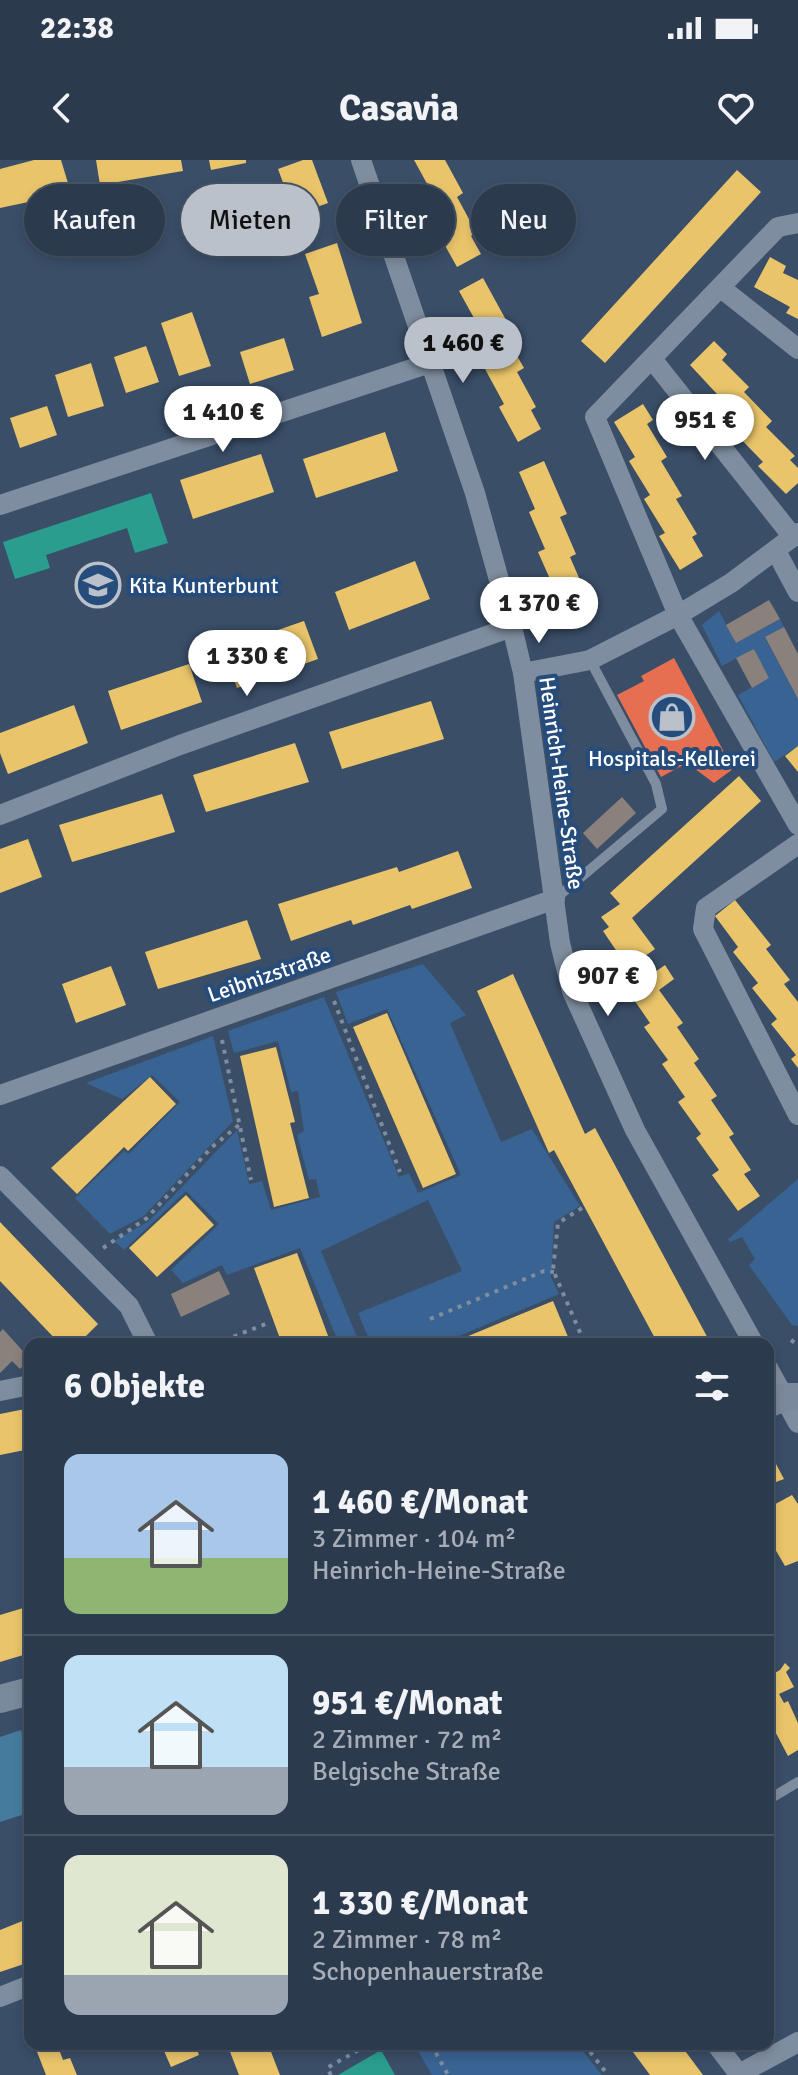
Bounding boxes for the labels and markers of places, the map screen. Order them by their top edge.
pin: 1 460 € [389,317,537,385]
pin: 1 410 € [149,386,297,454]
pin: 951 € [649,394,761,462]
school or university icon: Kita Kunterbunt [74,561,122,609]
place label: Kita Kunterbunt [129,572,279,599]
pin: 1 370 € [465,577,613,645]
pin: 1 330 € [173,630,321,698]
shop icon: Hospitals-Kellerei [648,693,696,741]
place label: Hospitals-Kellerei [588,745,756,772]
pin: 907 € [552,950,664,1018]

